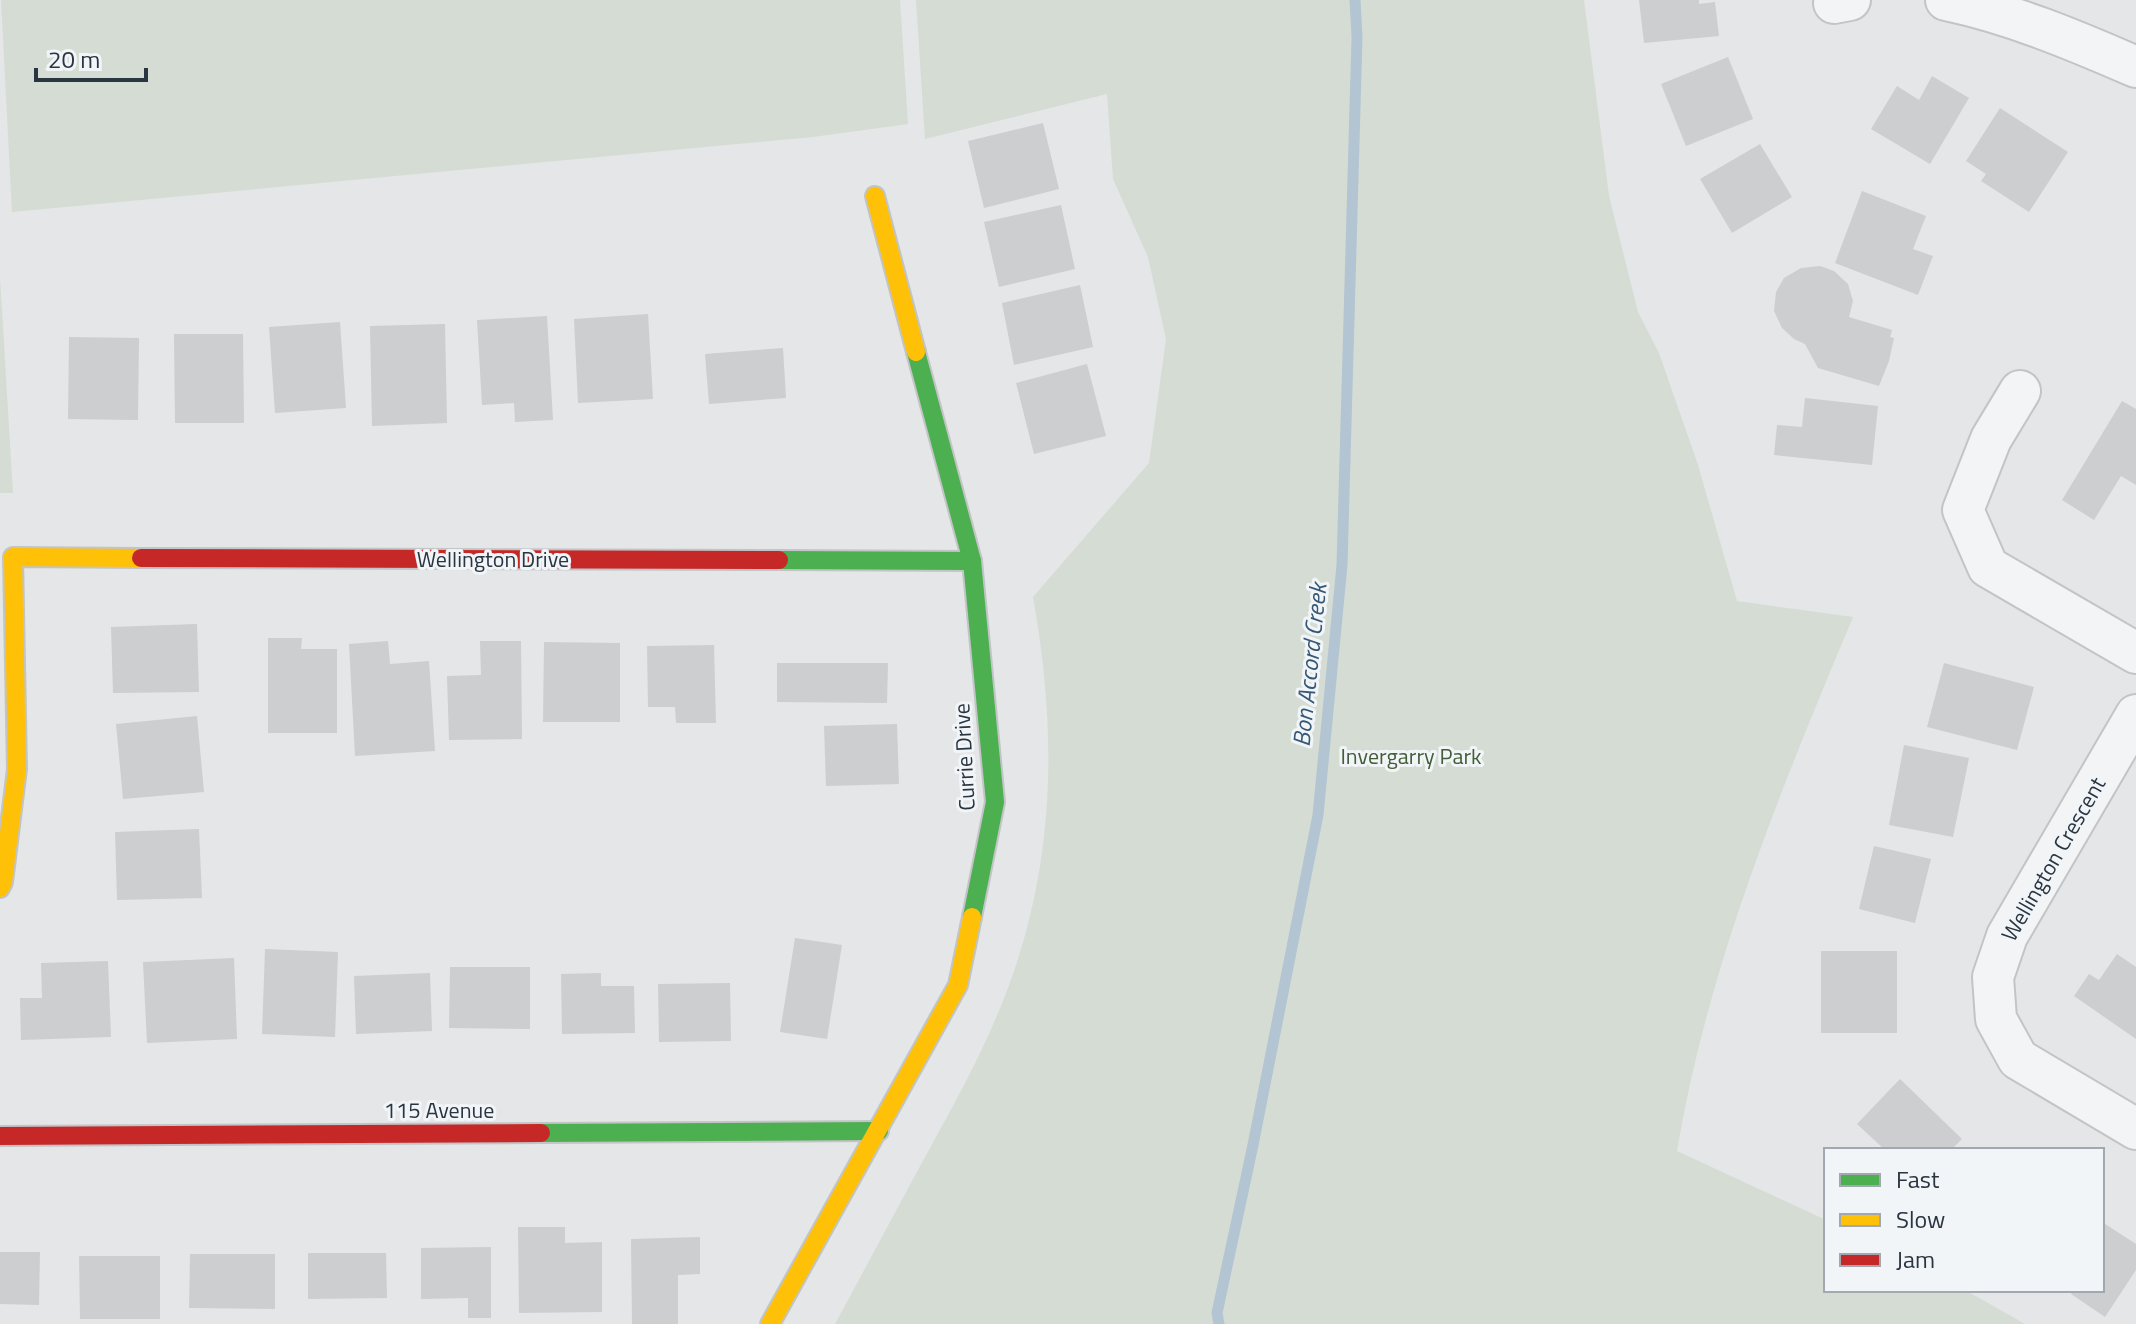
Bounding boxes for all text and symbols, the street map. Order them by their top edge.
scale bar [36,32,146,82]
text: 20 m [48,41,100,77]
street label: Wellington Drive [417,542,569,576]
water label: Bon Accord Creek [1283,578,1336,748]
street label: Currie Drive [944,702,984,812]
park label: Invergarry Park [1340,739,1482,773]
street label: Wellington Crescent [1992,770,2114,948]
street label: 115 Avenue [384,1093,494,1127]
legend [1824,1148,2104,1292]
text: Fast [1896,1161,1940,1197]
text: Slow [1896,1201,1945,1237]
text: Jam [1896,1241,1935,1277]

